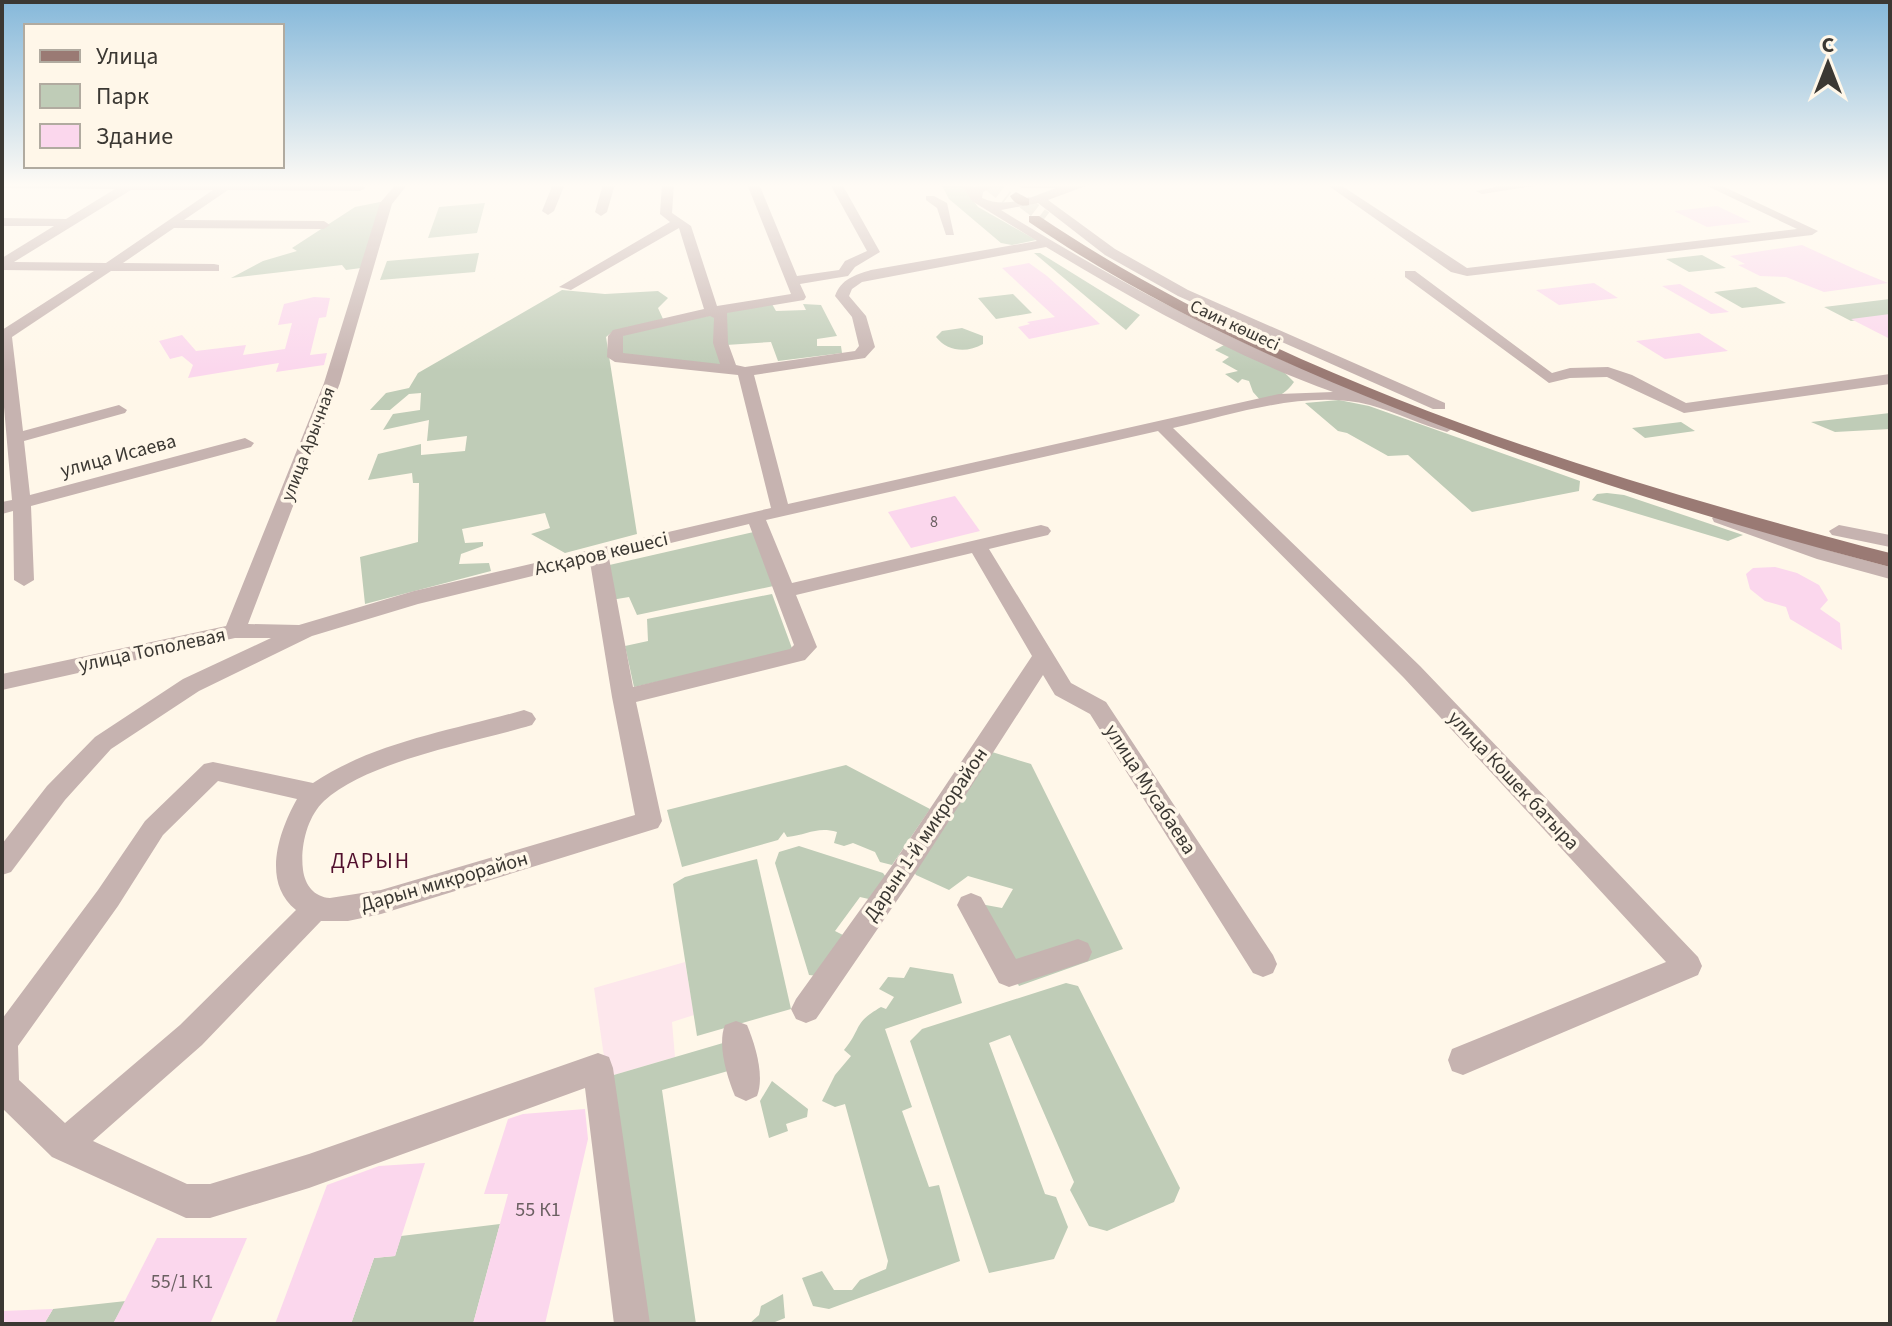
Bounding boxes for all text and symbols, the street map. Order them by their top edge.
legend [24,24,284,168]
north arrow [1788,24,1868,104]
text: С [1822,29,1835,61]
text: Улица [96,39,158,74]
text: Парк [96,79,149,114]
text: Здание [96,119,173,154]
street label: Саин көшесі [1186,294,1284,357]
street label: улица Арычная [275,384,342,505]
street label: улица Исаева [57,427,179,485]
house number: 8 [930,511,938,533]
street label: Асқаров көшесі [532,525,671,583]
street label: улица Тополевая [76,621,228,679]
street label: улица Кошек батыра [1441,705,1585,857]
street label: улица Мусабаева [1098,719,1203,860]
street label: Дарын 1-й микрорайон [857,742,995,927]
district label: ДАРЫН [331,845,411,877]
street label: Дарын микрорайон [357,845,531,919]
house number: 55 К1 [515,1196,561,1224]
house number: 55/1 К1 [151,1268,213,1296]

